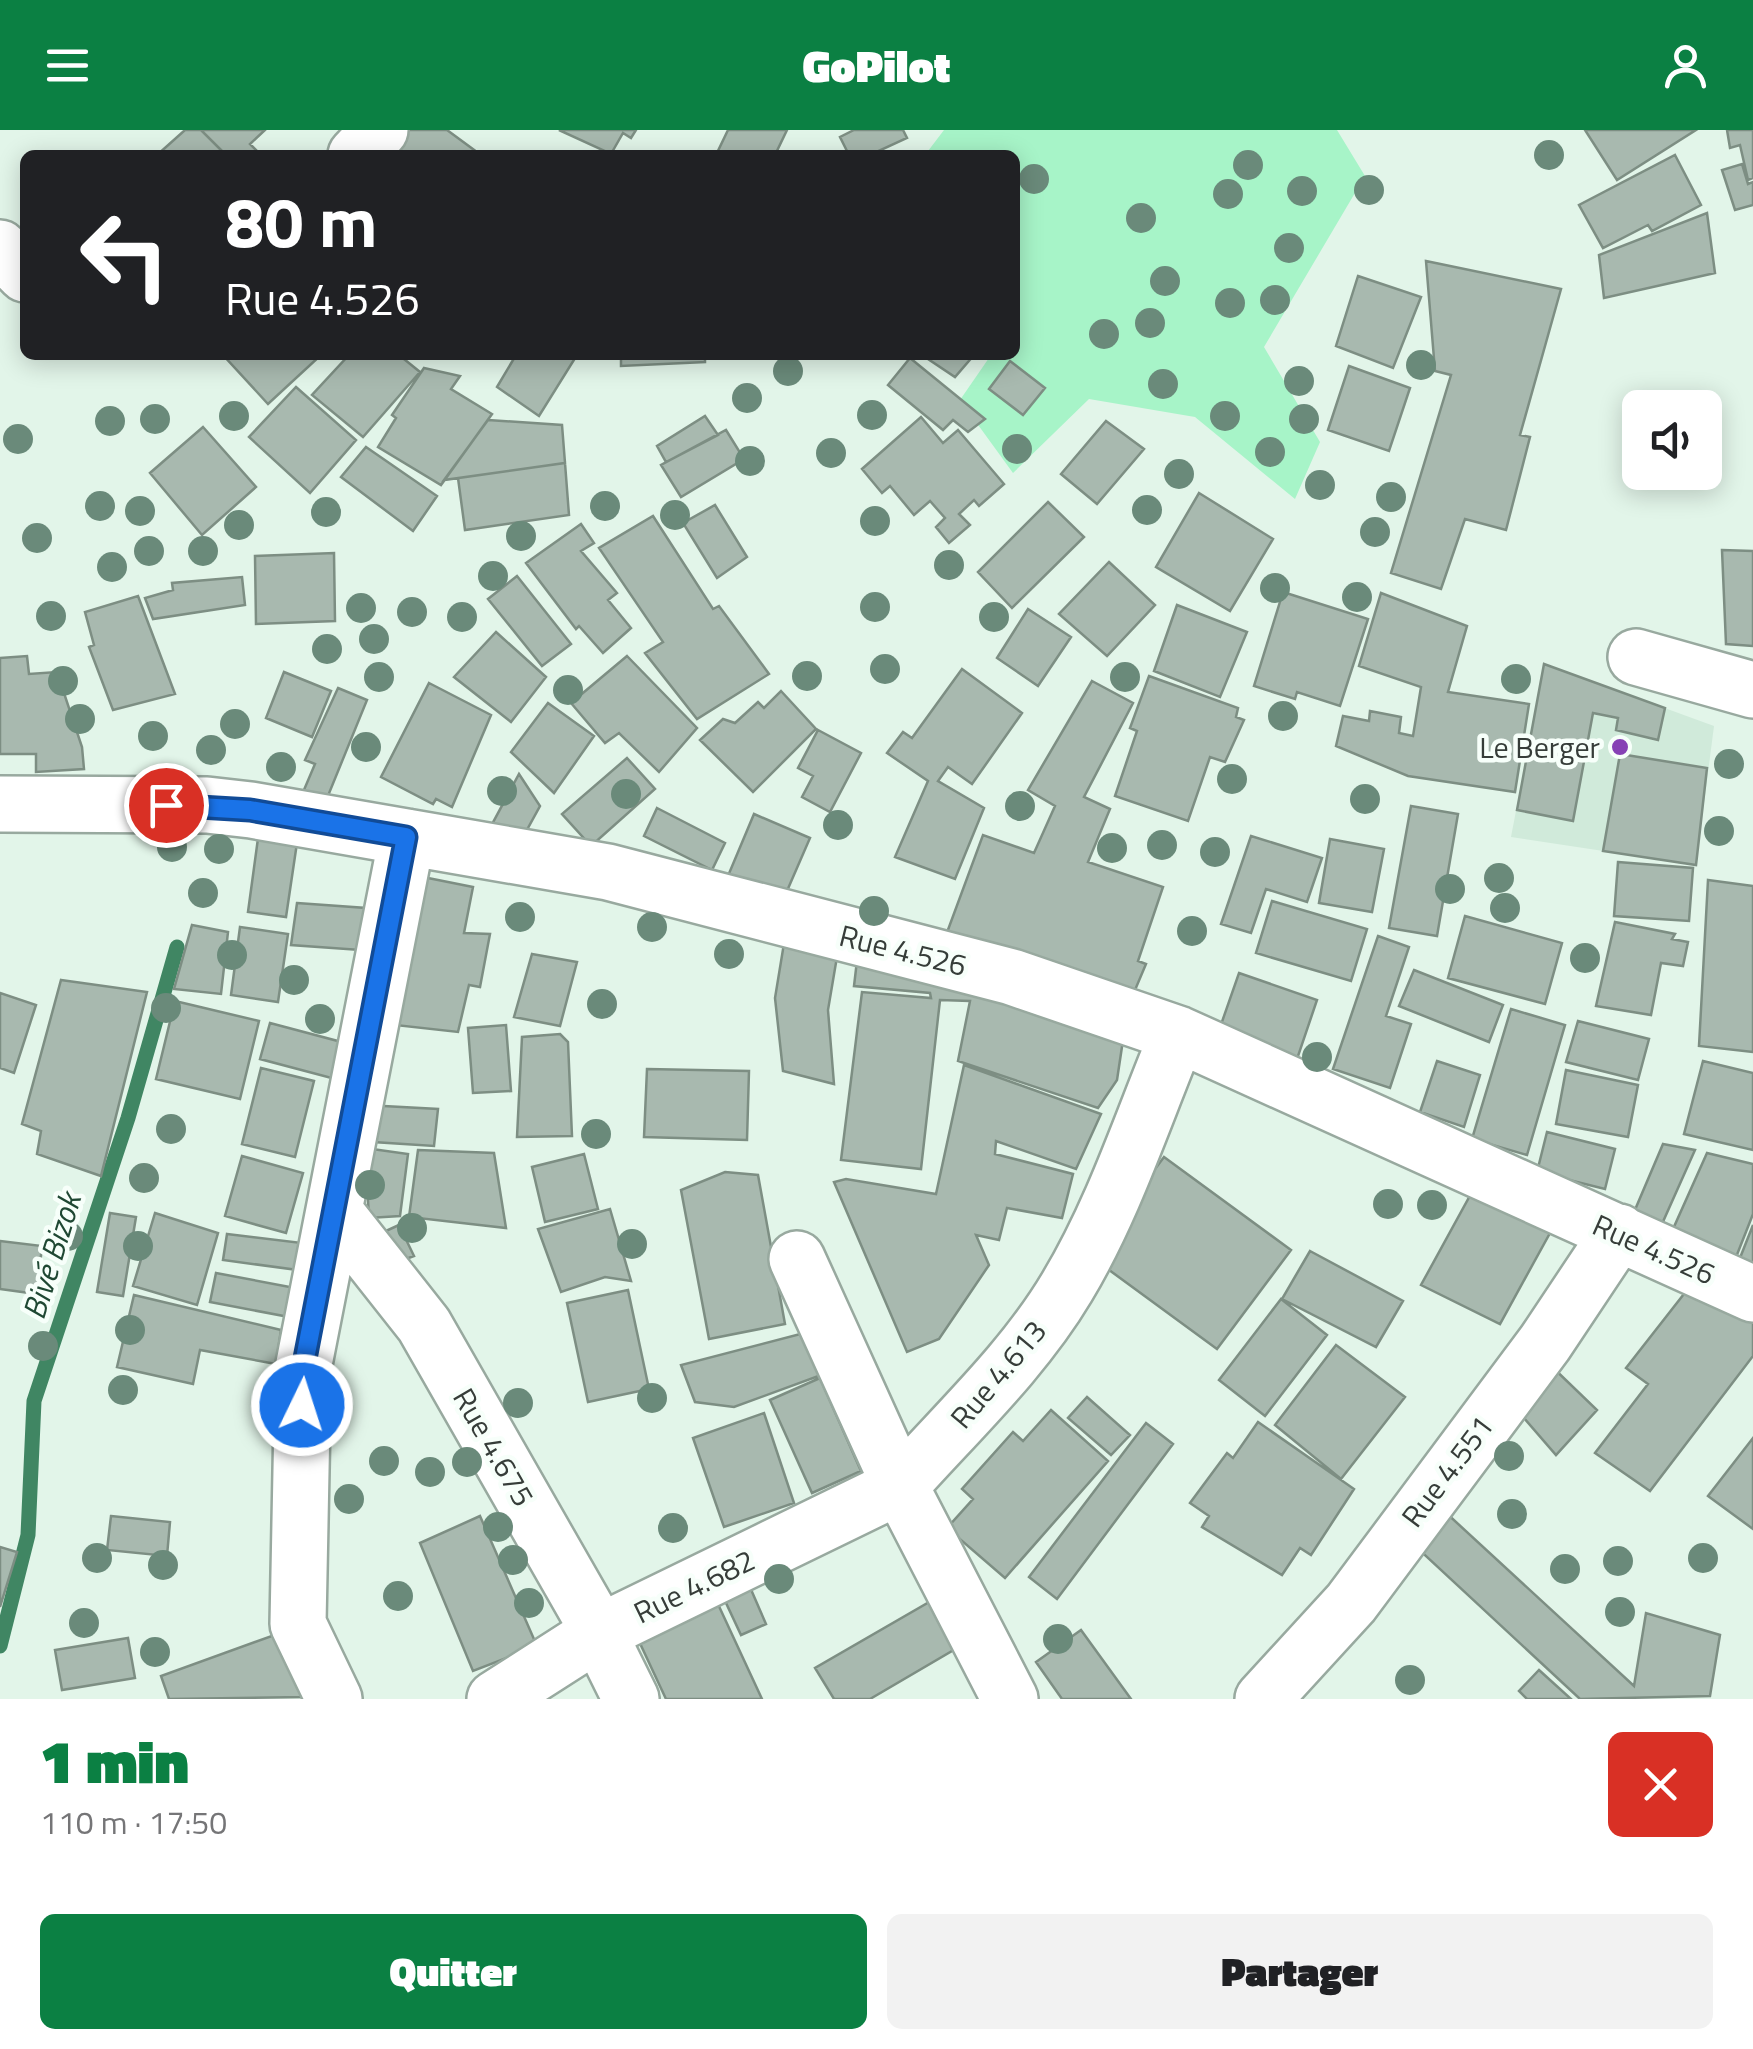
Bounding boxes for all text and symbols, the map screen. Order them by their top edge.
text: GoPilot [802,31,951,99]
icon: menu [40,38,95,93]
icon: person [1658,38,1713,93]
text: 80 m [225,168,378,274]
icon: left [60,190,190,320]
text: Rue 4.526 [225,264,420,332]
map controls [1622,390,1722,490]
button: sound [1622,390,1722,490]
place label: Le Berger [1479,724,1600,770]
marker: Le Berger [1609,736,1631,758]
pin [124,763,209,848]
icon: arrive [139,778,194,833]
street label: Rue 4.526 [834,912,972,988]
water label: Bivé Bizok [9,1184,94,1325]
street label: Rue 4.526 [1585,1202,1723,1296]
street label: Rue 4.613 [939,1310,1057,1438]
position arrow [250,1353,354,1457]
street label: Rue 4.675 [442,1379,546,1515]
street label: Rue 4.551 [1390,1405,1504,1537]
street label: Rue 4.682 [626,1537,762,1635]
text: 1 min [40,1715,189,1806]
button: close [1608,1732,1713,1837]
text: 110 m · 17:50 [40,1798,227,1846]
button: Quitter [40,1914,867,2029]
button: Partager [887,1914,1713,2029]

